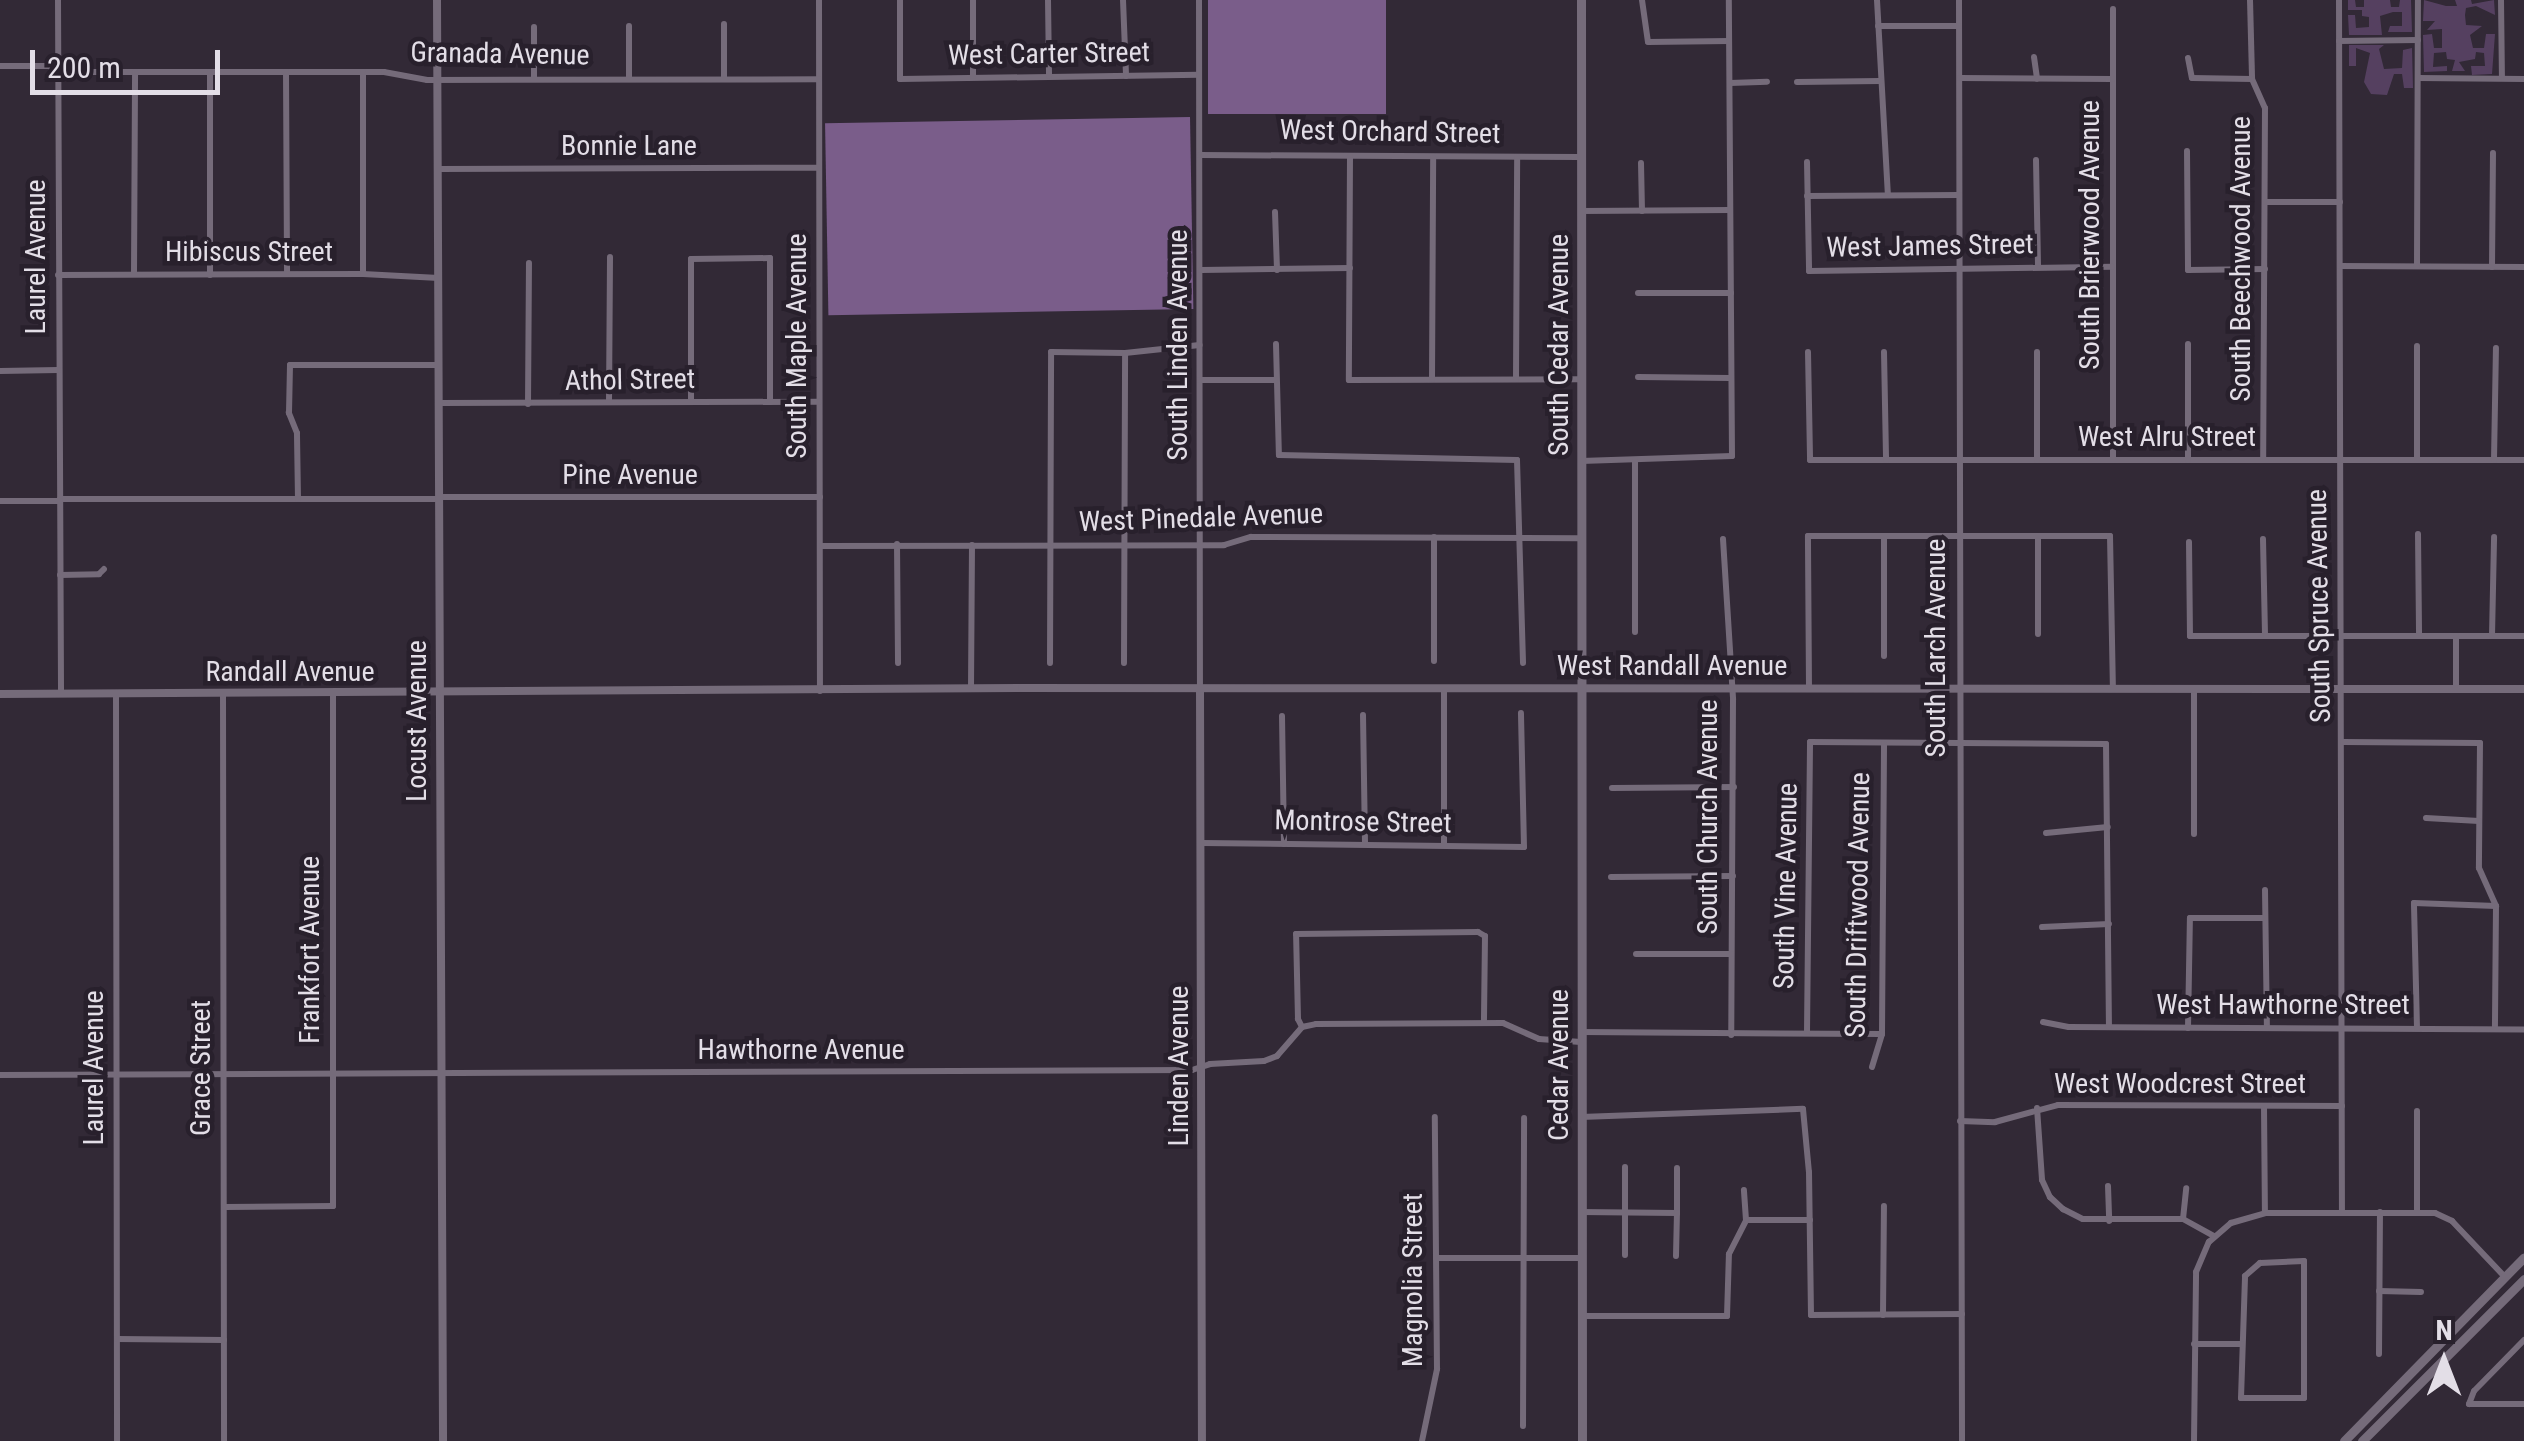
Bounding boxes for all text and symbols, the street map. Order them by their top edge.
scale bar [35,30,225,92]
street label: West Carter Street [948,35,1150,73]
street label: Granada Avenue [410,36,590,72]
text: 200 m [47,50,121,85]
street label: South Brierwood Avenue [2073,100,2107,370]
street label: West Orchard Street [1279,113,1501,151]
street label: South Beechwood Avenue [2224,116,2258,402]
street label: Bonnie Lane [561,129,697,163]
street label: Laurel Avenue [19,179,53,335]
street label: West James Street [1826,227,2034,265]
street label: South Linden Avenue [1161,229,1195,461]
street label: South Maple Avenue [780,233,814,459]
street label: South Cedar Avenue [1542,234,1576,456]
street label: Hibiscus Street [165,235,333,269]
street label: Athol Street [565,362,695,398]
street label: West Alru Street [2078,420,2256,454]
street label: Pine Avenue [562,458,698,492]
street label: South Spruce Avenue [2300,489,2338,723]
street label: West Pinedale Avenue [1078,497,1324,539]
street label: South Larch Avenue [1919,539,1953,757]
street label: Locust Avenue [400,640,434,802]
street label: West Randall Avenue [1557,649,1787,683]
street label: Randall Avenue [205,655,375,689]
street label: South Church Avenue [1691,699,1725,935]
street label: South Driftwood Avenue [1839,772,1877,1038]
street label: South Vine Avenue [1767,783,1805,989]
street label: Montrose Street [1274,804,1452,840]
street label: Frankfort Avenue [293,856,327,1044]
street label: Linden Avenue [1162,986,1196,1146]
street label: West Hawthorne Street [2156,988,2410,1022]
street label: Cedar Avenue [1542,989,1576,1141]
street label: Laurel Avenue [77,990,111,1146]
street label: Grace Street [184,1000,218,1136]
street label: Hawthorne Avenue [697,1033,905,1067]
street label: West Woodcrest Street [2054,1067,2306,1101]
street label: Magnolia Street [1396,1193,1430,1367]
north arrow [2394,1311,2494,1411]
text: N [2435,1314,2453,1347]

